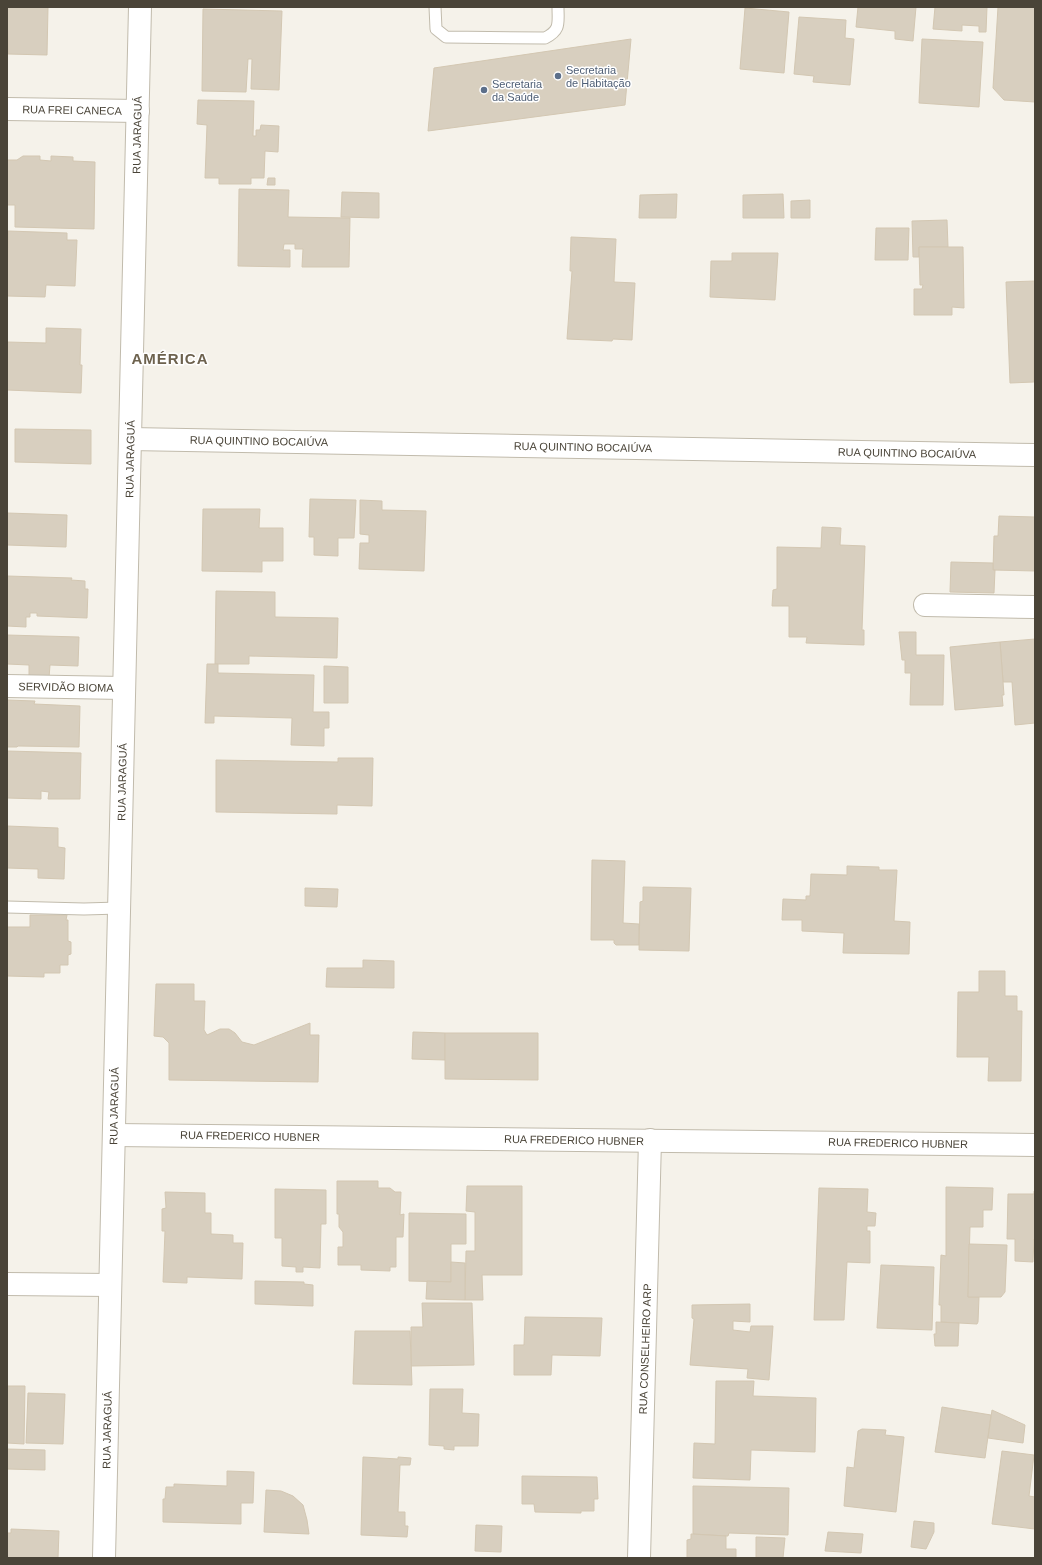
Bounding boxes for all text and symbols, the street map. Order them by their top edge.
place label: Secretaria de Habitação [566,64,631,89]
marker: Secretaria de Habitação [553,71,563,81]
place label: Secretaria da Saúde [492,78,543,103]
marker: Secretaria da Saúde [479,85,489,95]
street label: RUA JARAGUÁ [130,95,144,174]
street label: RUA FREI CANECA [22,103,123,117]
district label: AMÉRICA [132,350,209,367]
street label: RUA JARAGUÁ [123,419,137,498]
street label: RUA QUINTINO BOCAIÚVA [190,434,329,448]
street label: RUA QUINTINO BOCAIÚVA [514,440,653,454]
street label: RUA QUINTINO BOCAIÚVA [838,446,977,460]
street label: SERVIDÃO BIOMA [18,680,114,694]
street label: RUA JARAGUÁ [115,742,129,821]
street label: RUA JARAGUÁ [107,1066,121,1145]
street label: RUA FREDERICO HUBNER [180,1129,320,1143]
street label: RUA FREDERICO HUBNER [504,1133,644,1147]
street label: RUA FREDERICO HUBNER [828,1136,968,1150]
street label: RUA CONSELHEIRO ARP [637,1283,653,1415]
street label: RUA JARAGUÁ [100,1390,114,1469]

